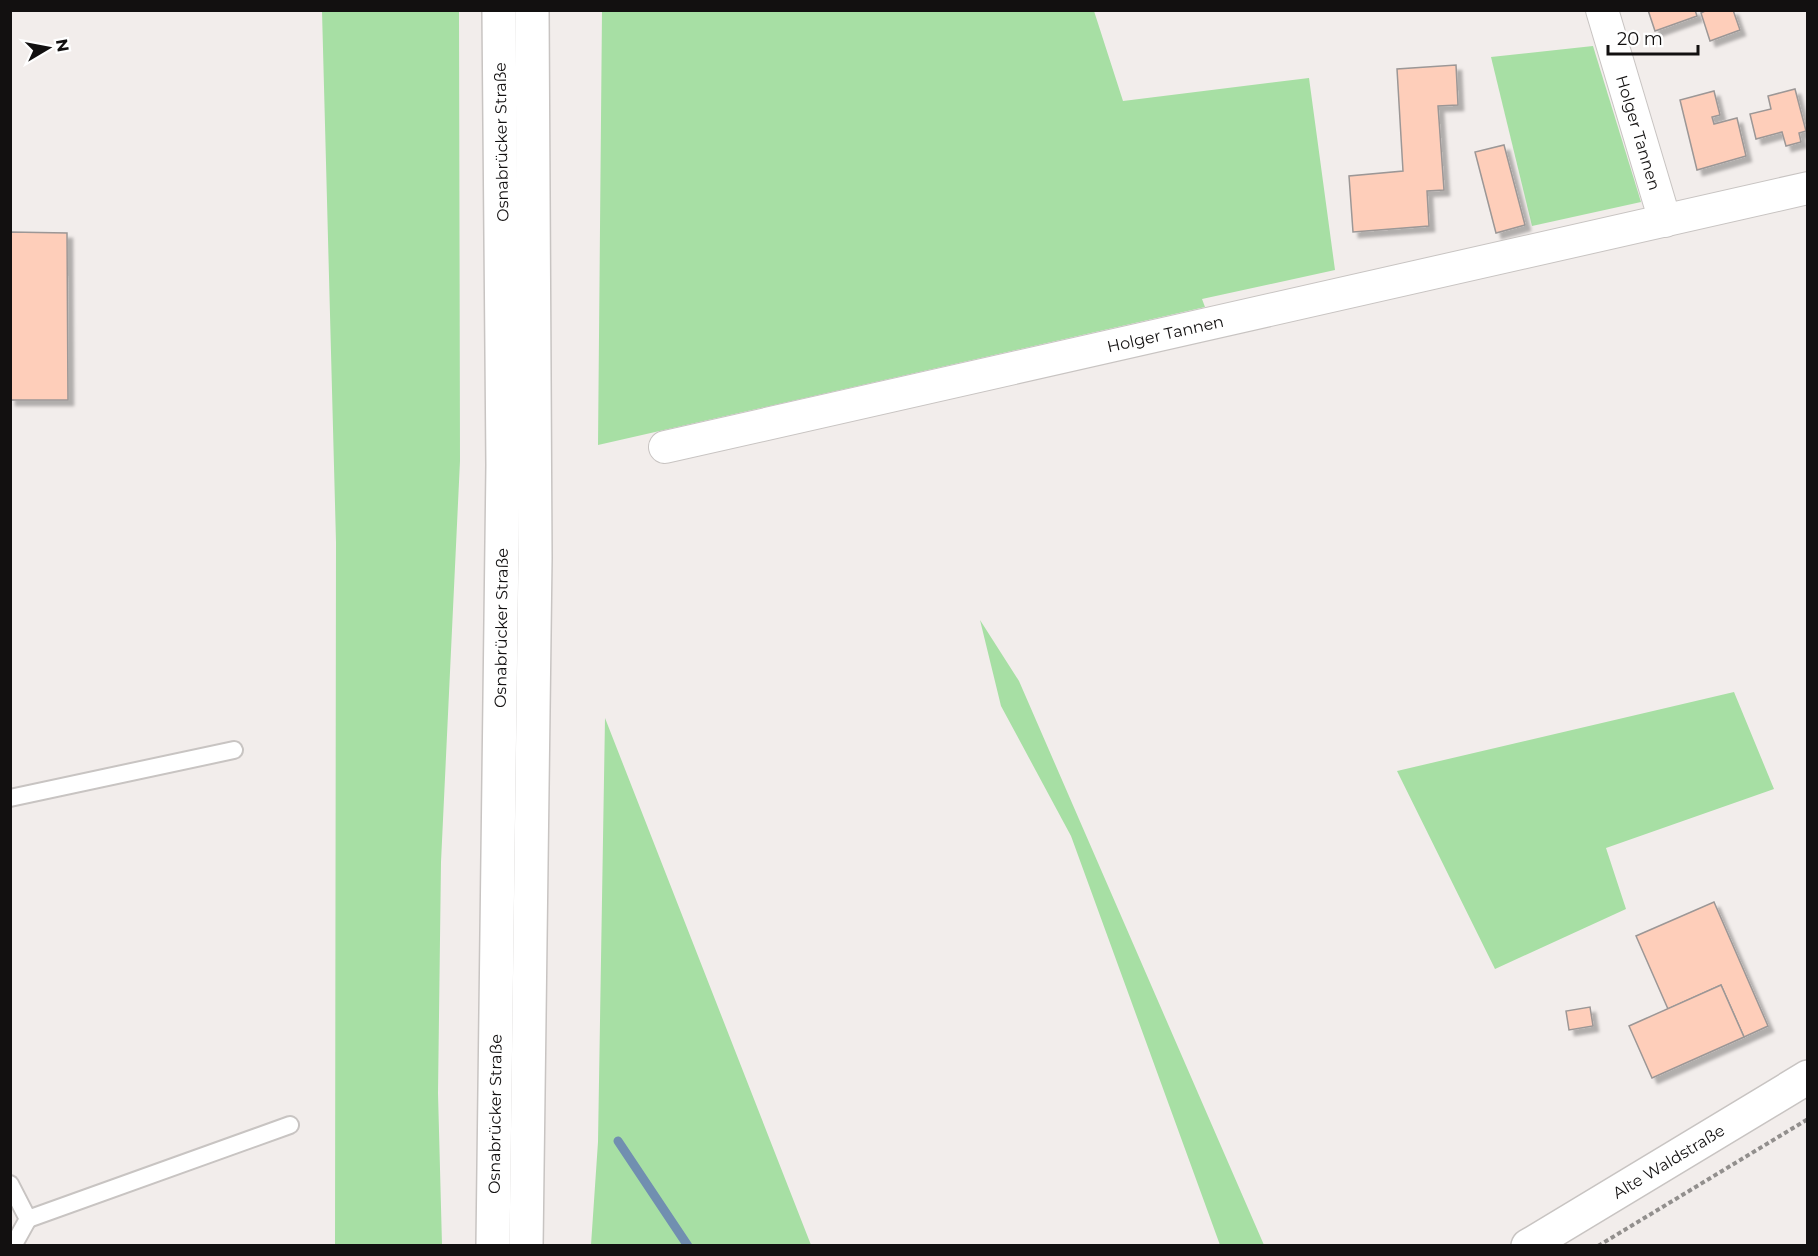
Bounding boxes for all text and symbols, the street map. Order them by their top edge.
north arrow [18,18,78,78]
scale bar [1608,18,1698,56]
text: 20 m [1617,28,1663,50]
text: N [52,37,73,54]
street label: Osnabrücker Straße [491,62,512,222]
street label: Holger Tannen [1612,73,1664,193]
street label: Holger Tannen [1105,312,1226,357]
street label: Osnabrücker Straße [491,548,512,708]
street label: Osnabrücker Straße [485,1034,506,1194]
street label: Alte Waldstraße [1609,1121,1728,1203]

